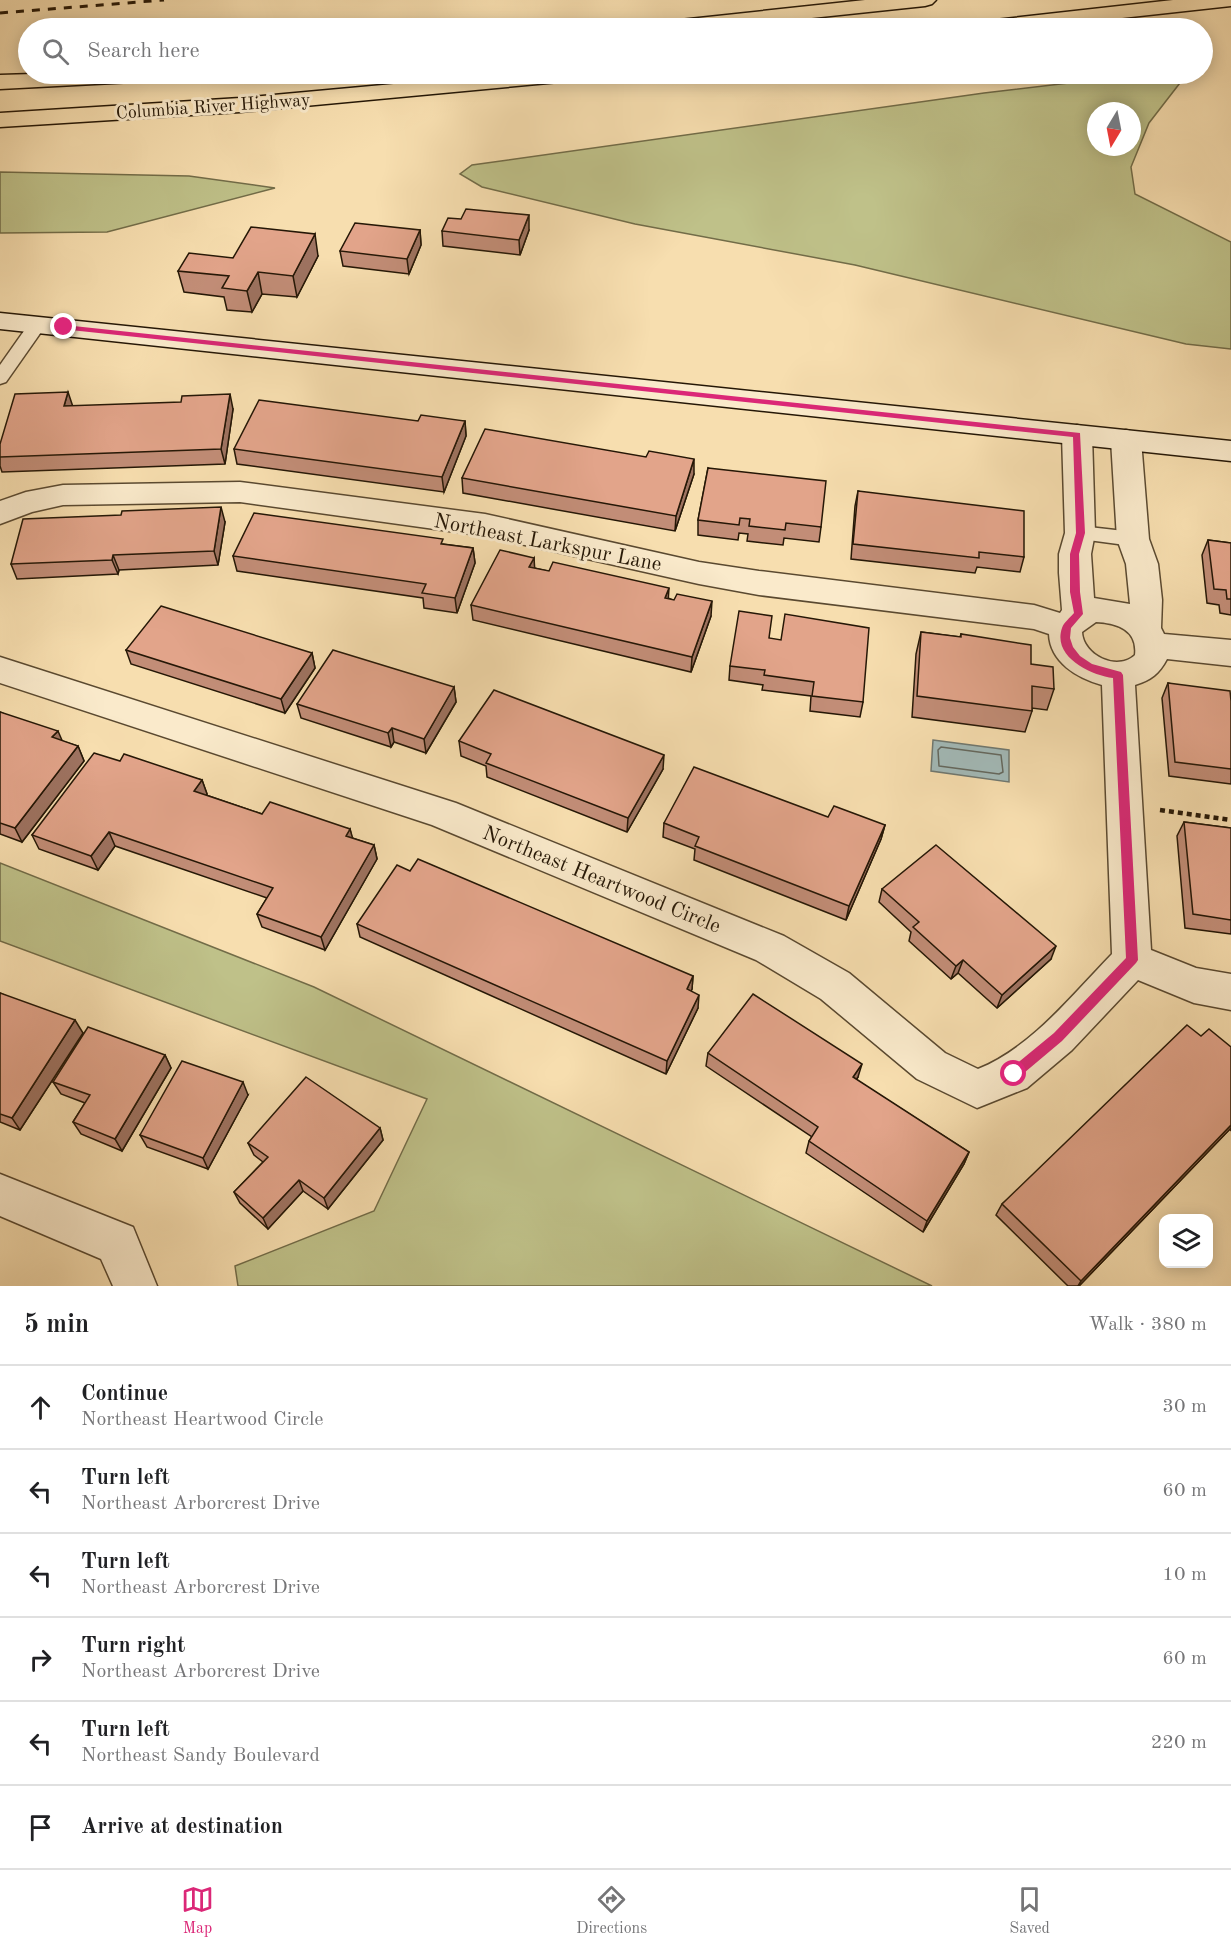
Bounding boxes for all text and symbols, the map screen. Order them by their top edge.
search box [18,18,1213,84]
icon: search [39,35,72,68]
text: Search here [87,40,200,62]
street label: Columbia River Highway [115,91,311,123]
north arrow [1087,102,1141,156]
route end [50,313,76,339]
street label: Northeast Larkspur Lane [432,511,663,576]
street label: Northeast Heartwood Circle [479,823,723,938]
route start [1000,1060,1026,1086]
map controls [1159,1214,1213,1268]
button: layers [1159,1214,1213,1268]
text: 5 min [24,1312,89,1338]
text: Walk · 380 m [1088,1315,1207,1335]
text: Continue [81,1383,168,1405]
icon: ahead [24,1391,57,1424]
text: 30 m [1162,1397,1207,1417]
text: Northeast Heartwood Circle [81,1410,324,1430]
text: Turn left [81,1467,170,1489]
icon: left [24,1475,57,1508]
text: 60 m [1162,1481,1207,1501]
text: Northeast Arborcrest Drive [81,1494,320,1514]
text: Turn left [81,1551,170,1573]
icon: left [24,1559,57,1592]
text: 10 m [1162,1565,1207,1585]
text: Northeast Arborcrest Drive [81,1578,320,1598]
text: Turn right [81,1635,185,1657]
icon: right [24,1643,57,1676]
text: 60 m [1162,1649,1207,1669]
text: Northeast Arborcrest Drive [81,1662,320,1682]
text: Turn left [81,1719,170,1741]
icon: left [24,1727,57,1760]
text: 220 m [1151,1733,1207,1753]
text: Northeast Sandy Boulevard [81,1746,320,1766]
icon: arrive [24,1811,57,1844]
text: Arrive at destination [81,1816,283,1838]
tab: Map [181,1883,214,1939]
tab: Directions [576,1883,647,1939]
tab: Saved [1009,1883,1050,1939]

